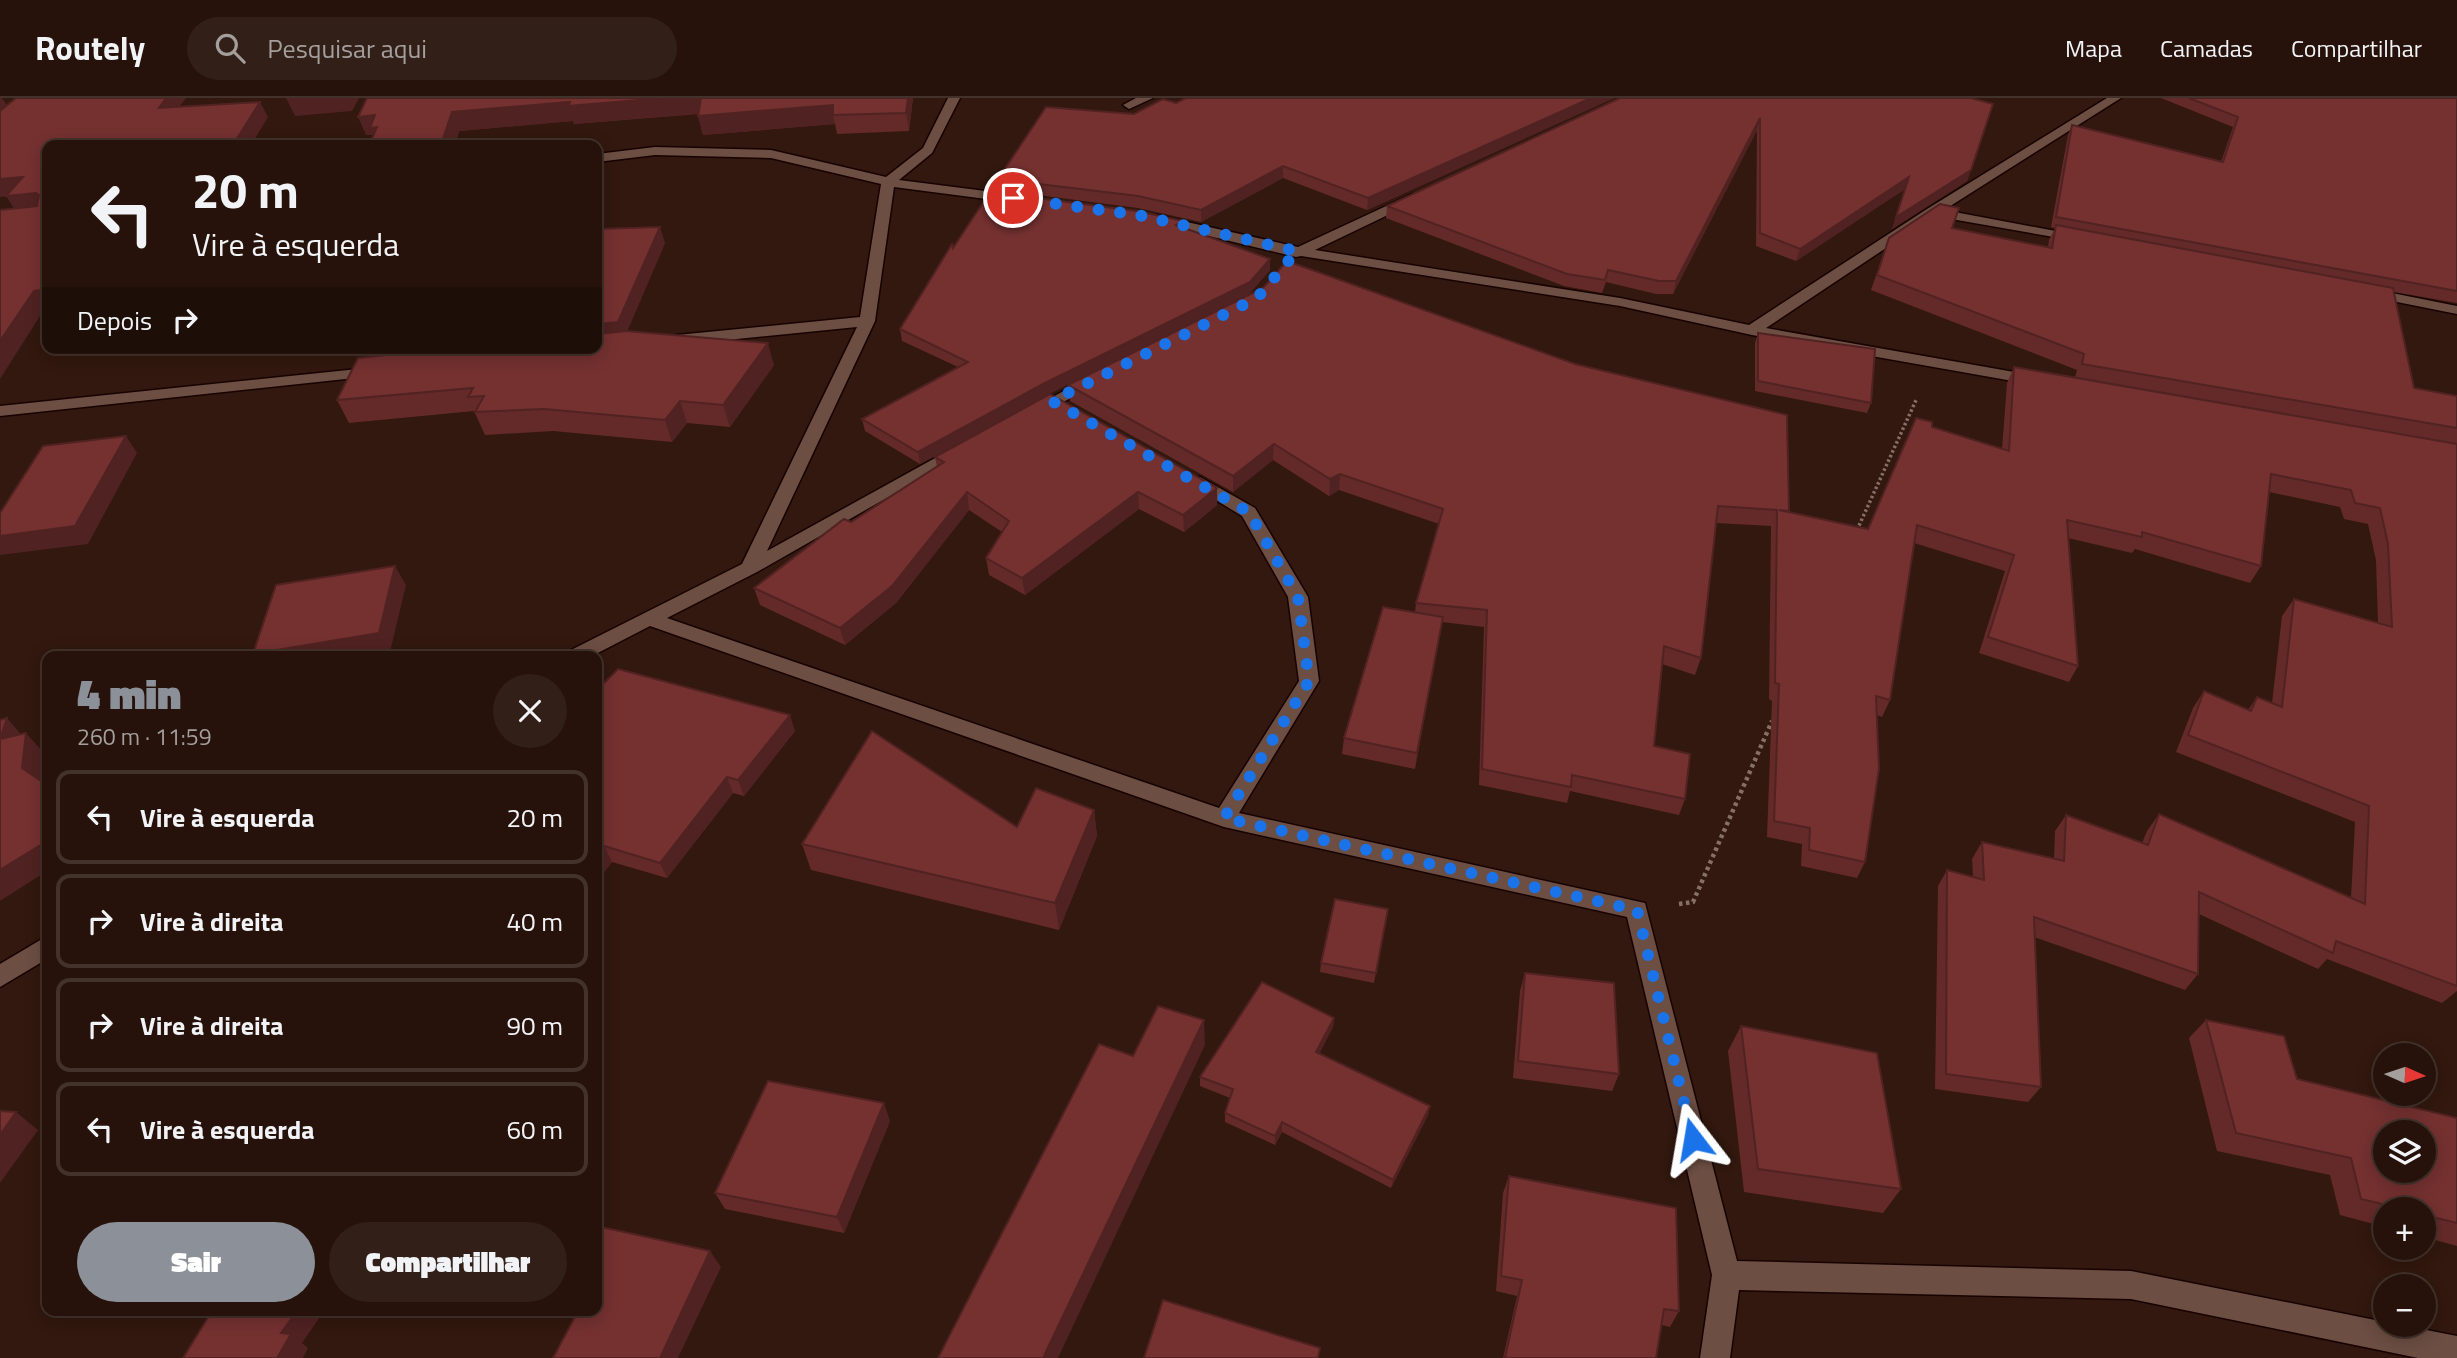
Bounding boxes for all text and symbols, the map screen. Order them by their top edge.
search box [187,17,677,80]
text: Routely [35,23,145,73]
icon: search [211,29,249,67]
text: Pesquisar aqui [267,29,427,68]
text: Mapa [2065,30,2122,66]
text: Camadas [2160,30,2253,66]
text: Compartilhar [2291,30,2422,66]
text: 20 m [192,152,299,227]
icon: left [77,168,168,259]
pin [983,168,1043,228]
icon: arrive [994,179,1032,217]
text: Vire à esquerda [192,220,399,268]
text: Depois [77,301,152,340]
icon: right [166,301,204,339]
text: 4 min [77,661,181,725]
button: close [493,674,567,748]
text: 260 m · 11:59 [77,719,212,754]
icon: left [81,798,119,836]
text: Vire à esquerda [140,798,315,837]
text: 20 m [506,798,563,837]
icon: right [81,902,119,940]
text: Vire à direita [140,902,283,941]
text: 40 m [506,902,563,941]
icon: right [81,1006,119,1044]
text: Vire à direita [140,1006,283,1045]
text: 90 m [506,1006,563,1045]
north arrow [2373,1043,2436,1106]
map controls [2373,1043,2436,1337]
position arrow [1656,1102,1730,1176]
icon: left [81,1110,119,1148]
text: Vire à esquerda [140,1110,315,1149]
text: 60 m [506,1110,563,1149]
button: layers [2373,1120,2436,1183]
button: + [2373,1197,2436,1260]
button: Sair [77,1222,315,1302]
button: Compartilhar [329,1222,567,1302]
button: − [2373,1274,2436,1337]

